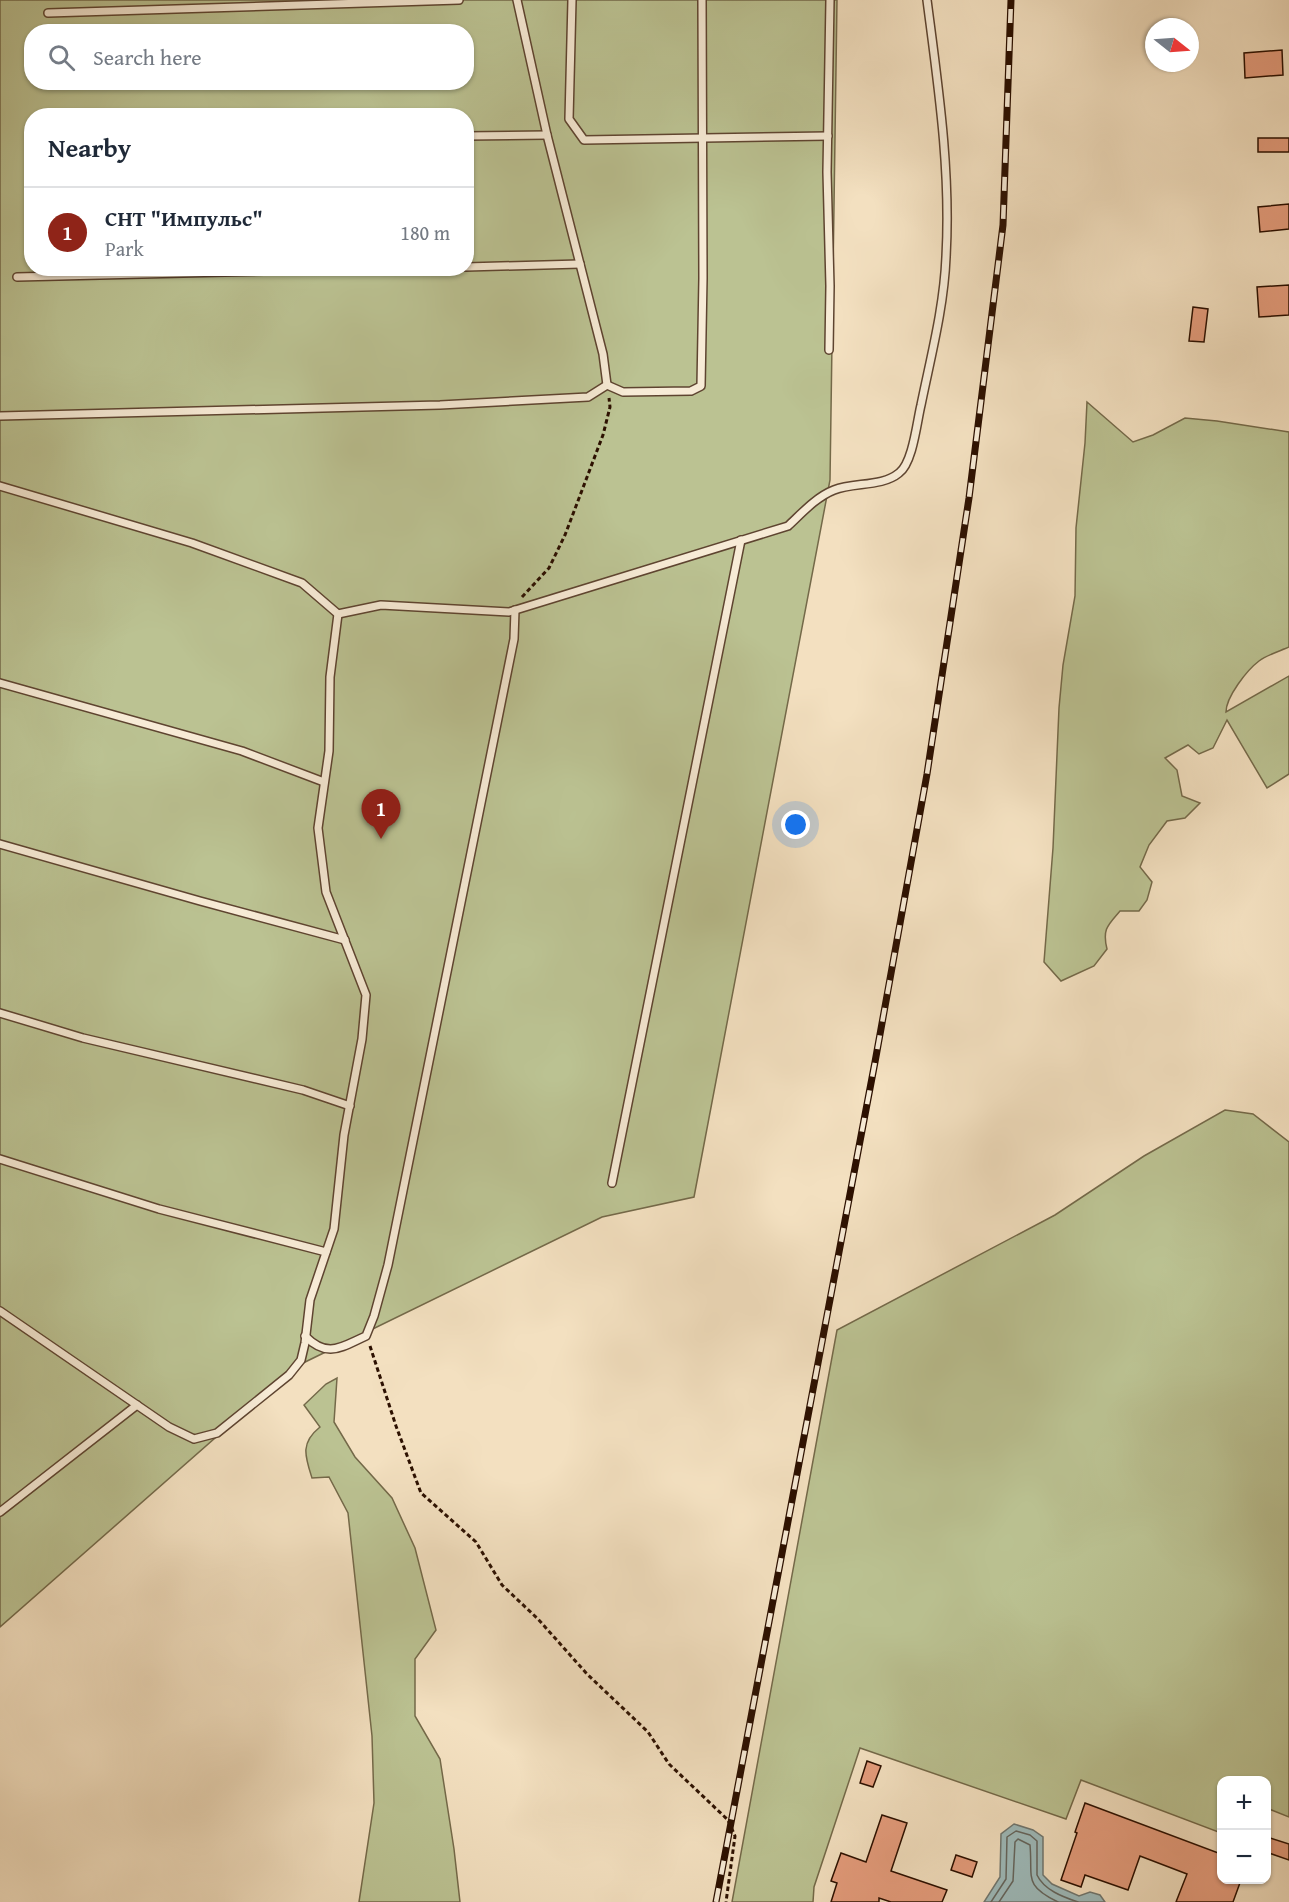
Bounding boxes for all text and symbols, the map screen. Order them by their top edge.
north arrow [1145,18,1199,72]
search box [24,24,474,90]
icon: search [45,41,78,74]
text: Search here [93,41,202,73]
text: Nearby [48,128,131,167]
text: СНТ "Импульс" [105,202,263,234]
text: 1 [62,218,73,247]
text: 180 m [400,218,450,247]
text: Park [105,234,144,263]
pin: 1 [362,790,400,839]
your location [781,810,810,839]
map controls [1217,1776,1271,1884]
button: + [1217,1776,1271,1830]
button: − [1217,1830,1271,1884]

